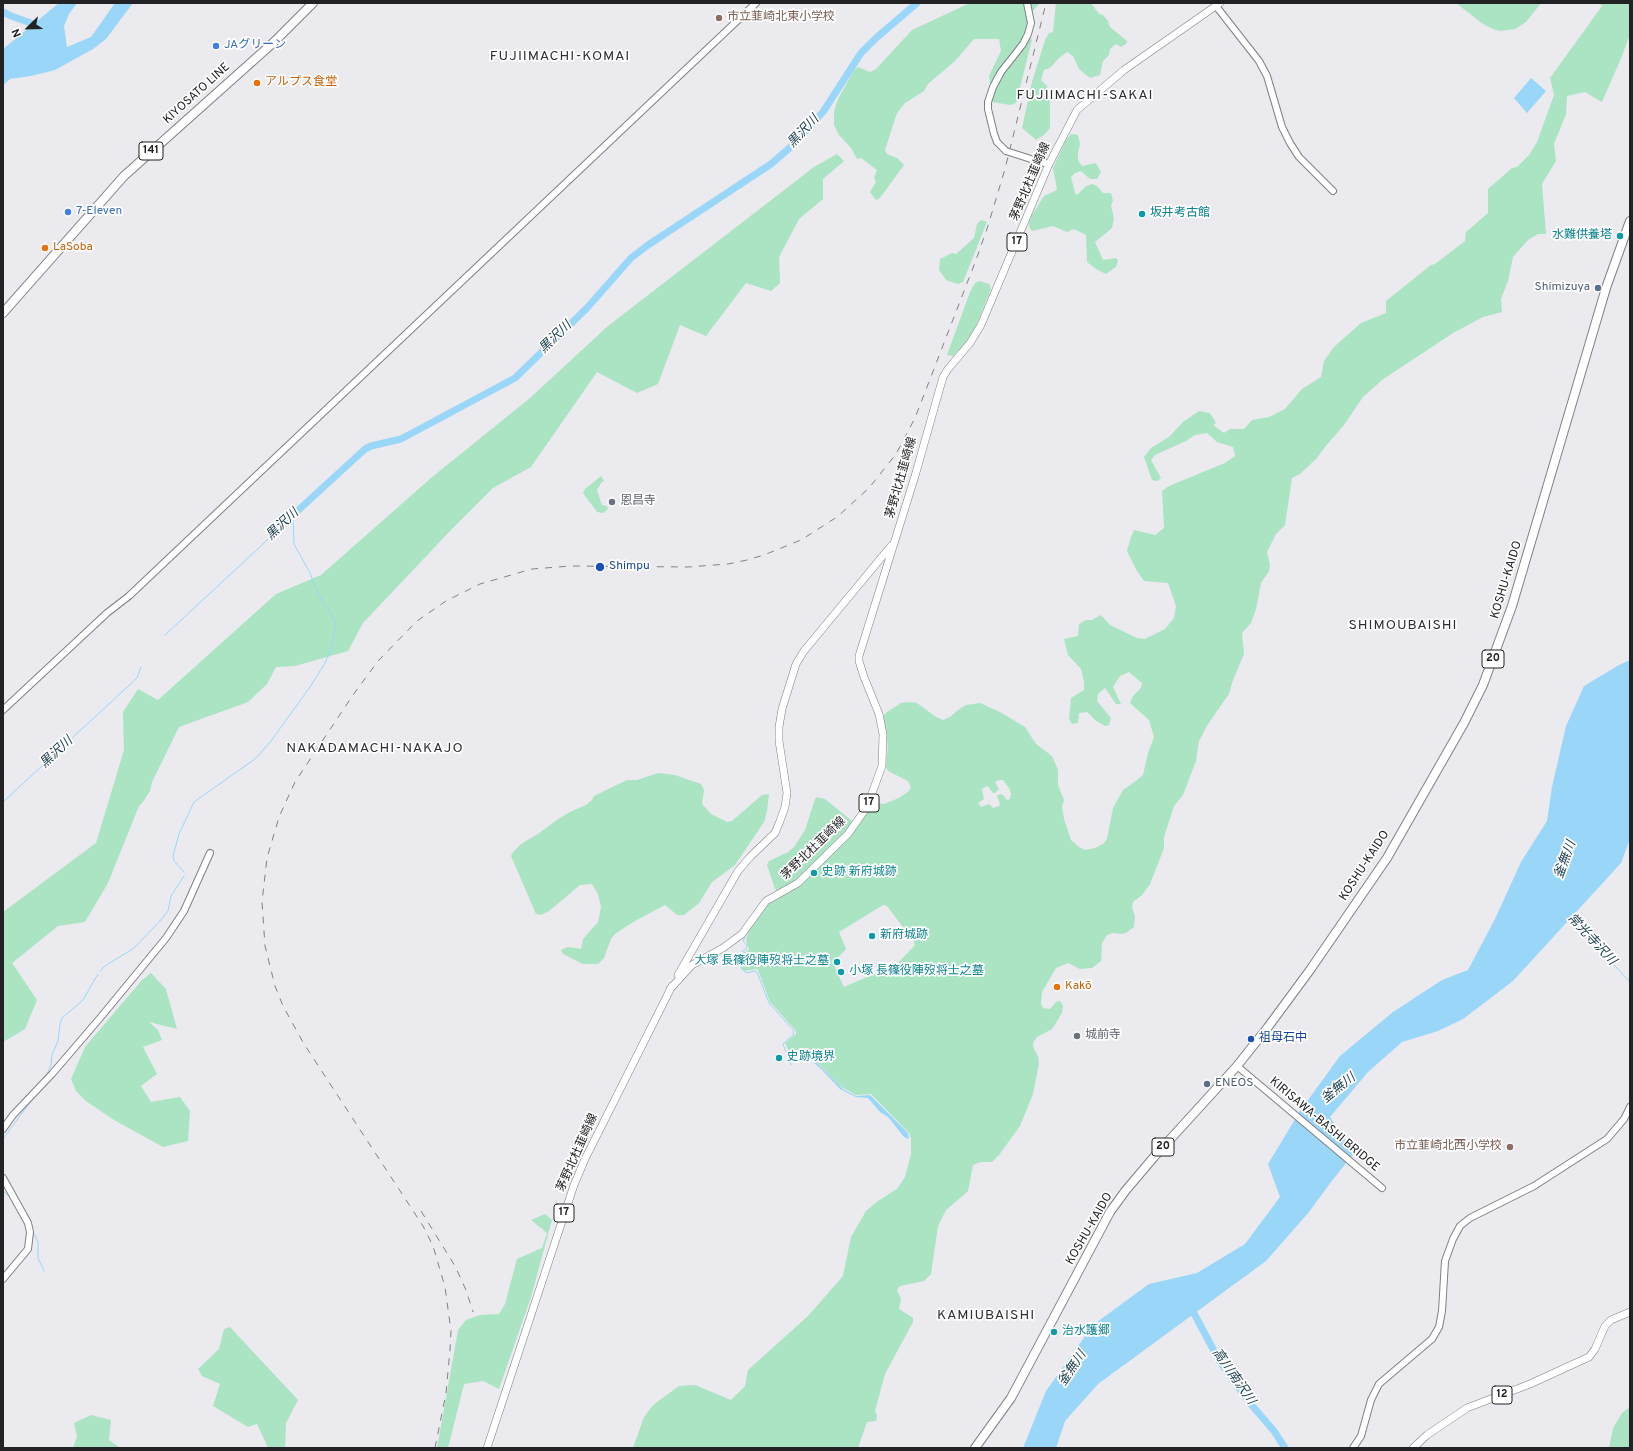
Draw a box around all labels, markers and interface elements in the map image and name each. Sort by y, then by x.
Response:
north arrow [8,8,48,48]
place label: 市立韮崎北東小学校 [727,11,835,25]
marker: 市立韮崎北東小学校 [714,13,724,23]
text: N [9,26,25,39]
place label: JAグリーン [224,39,286,53]
marker: JAグリーン [211,41,221,51]
district label: FUJIIMACHI-KOMAI [490,49,630,65]
street label: KIYOSATO LINE [161,60,233,128]
place label: アルプス食堂 [265,76,337,90]
marker: アルプス食堂 [252,78,262,88]
district label: FUJIIMACHI-SAKAI [1016,88,1154,104]
water label: 黒沢川 [785,112,823,152]
street label: 茅野北杜韮崎線 [1008,141,1054,223]
road number: 141 [139,142,163,160]
place label: 7-Eleven [76,205,122,219]
marker: 7-Eleven [63,207,73,217]
place label: 坂井考古館 [1150,207,1210,221]
marker: 坂井考古館 [1137,209,1147,219]
place label: 水難供養塔 [1552,229,1612,243]
marker: 水難供養塔 [1615,231,1625,241]
road number: 17 [1007,233,1027,251]
place label: LaSoba [53,241,93,255]
marker: LaSoba [40,243,50,253]
place label: Shimizuya [1534,281,1590,295]
marker: Shimizuya [1593,283,1603,293]
water label: 黒沢川 [537,319,575,357]
street label: 茅野北杜韮崎線 [884,436,920,520]
place label: 恩昌寺 [620,495,656,509]
marker: 恩昌寺 [607,497,617,507]
water label: 黒沢川 [263,506,303,544]
street label: KOSHU-KAIDO [1488,539,1526,621]
place label: Shimpu [609,560,650,574]
marker: Shimpu [594,561,606,573]
district label: SHIMOUBAISHI [1348,618,1458,634]
road number: 20 [1482,650,1504,668]
water label: 黒沢川 [37,734,77,772]
district label: NAKADAMACHI-NAKAJO [286,741,464,757]
road number: 17 [859,794,879,812]
street label: 茅野北杜韮崎線 [779,815,849,883]
street label: KOSHU-KAIDO [1337,828,1393,904]
water label: 釜無川 [1552,839,1580,881]
place label: 史跡 新府城跡 [822,866,897,880]
marker: 史跡 新府城跡 [809,868,819,878]
water label: 常光寺沢川 [1563,911,1619,969]
place label: 新府城跡 [880,929,928,943]
marker: 新府城跡 [867,931,877,941]
place label: 大塚 長篠役陣歿将士之墓 [694,955,829,969]
marker: 大塚 長篠役陣歿将士之墓 [832,957,842,967]
place label: 小塚 長篠役陣歿将士之墓 [849,965,984,979]
marker: 小塚 長篠役陣歿将士之墓 [836,967,846,977]
place label: Kakō [1065,980,1092,994]
marker: Kakō [1052,982,1062,992]
place label: 城前寺 [1085,1029,1121,1043]
marker: 城前寺 [1072,1031,1082,1041]
place label: 祖母石中 [1259,1032,1307,1046]
marker: 祖母石中 [1246,1034,1256,1044]
place label: 史跡境界 [787,1051,835,1065]
marker: 史跡境界 [774,1053,784,1063]
water label: 釜無川 [1319,1071,1359,1107]
street label: KIRISAWA-BASHI BRIDGE [1266,1075,1382,1175]
place label: ENEOS [1215,1077,1254,1091]
marker: ENEOS [1202,1079,1212,1089]
street label: 茅野北杜韮崎線 [554,1112,602,1194]
road number: 20 [1152,1138,1174,1156]
place label: 市立韮崎北西小学校 [1394,1140,1502,1154]
marker: 市立韮崎北西小学校 [1505,1142,1515,1152]
street label: KOSHU-KAIDO [1064,1190,1116,1268]
road number: 17 [554,1204,574,1222]
district label: KAMIUBAISHI [937,1308,1035,1324]
place label: 治水護郷 [1062,1325,1110,1339]
marker: 治水護郷 [1049,1327,1059,1337]
water label: 高川南沢川 [1208,1346,1258,1408]
water label: 釜無川 [1056,1348,1090,1390]
road number: 12 [1492,1386,1512,1404]

